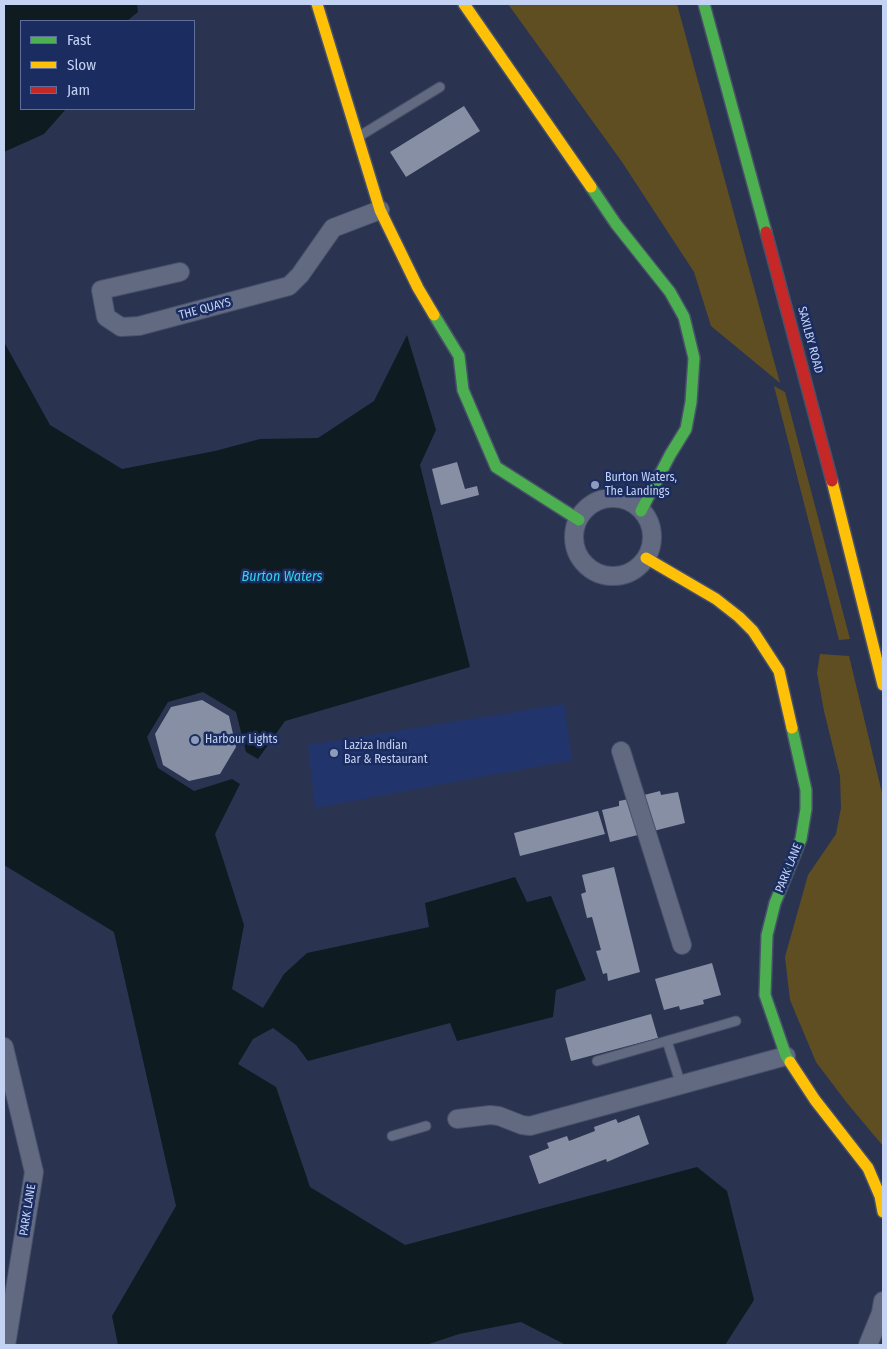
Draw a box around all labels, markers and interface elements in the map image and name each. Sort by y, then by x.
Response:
legend [20,20,195,110]
text: Fast [67,31,91,49]
text: Slow [67,56,96,74]
text: Jam [67,81,90,99]
street label: THE QUAYS [177,295,233,323]
street label: SAXILBY ROAD [794,305,826,375]
place label: Burton Waters, The Landings [605,471,677,499]
marker: Burton Waters, The Landings [589,479,601,491]
water label: Burton Waters [242,569,322,585]
place label: Harbour Lights [205,733,278,747]
marker: Harbour Lights [189,734,201,746]
place label: Laziza Indian Bar & Restaurant [344,739,428,767]
marker: Laziza Indian Bar & Restaurant [328,747,340,759]
street label: PARK LANE [773,841,805,895]
street label: PARK LANE [17,1183,39,1237]

